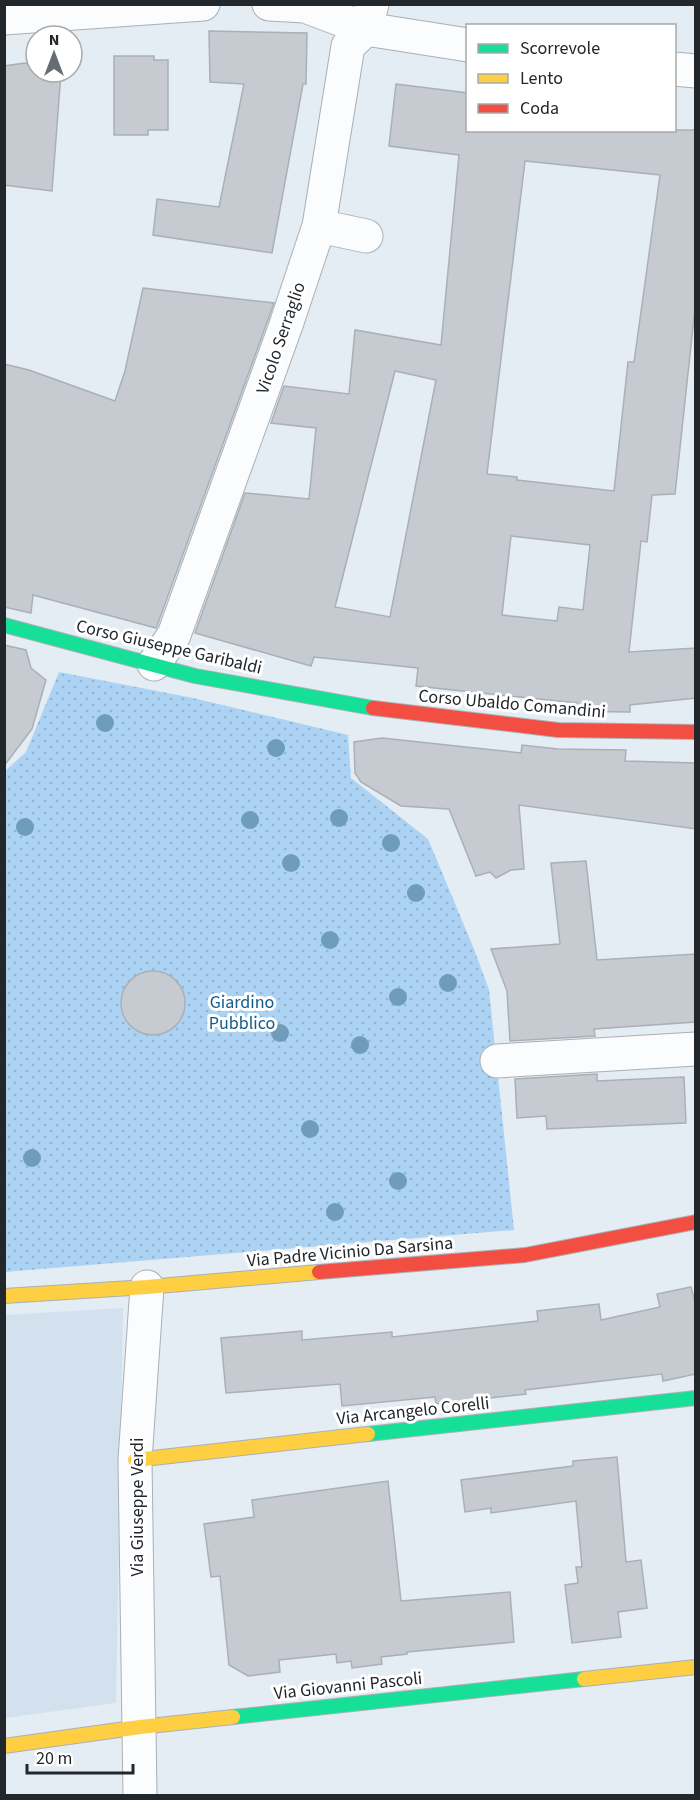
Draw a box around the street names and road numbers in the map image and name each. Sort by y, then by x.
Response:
street label: Vicolo Serraglio [250,279,312,397]
street label: Corso Giuseppe Garibaldi [74,613,264,681]
street label: Corso Ubaldo Comandini [417,683,607,725]
street label: Via Padre Vicinio Da Sarsina [246,1231,454,1273]
street label: Via Arcangelo Corelli [335,1391,491,1431]
street label: Via Giuseppe Verdi [125,1437,150,1577]
street label: Via Giovanni Pascoli [273,1666,423,1706]

